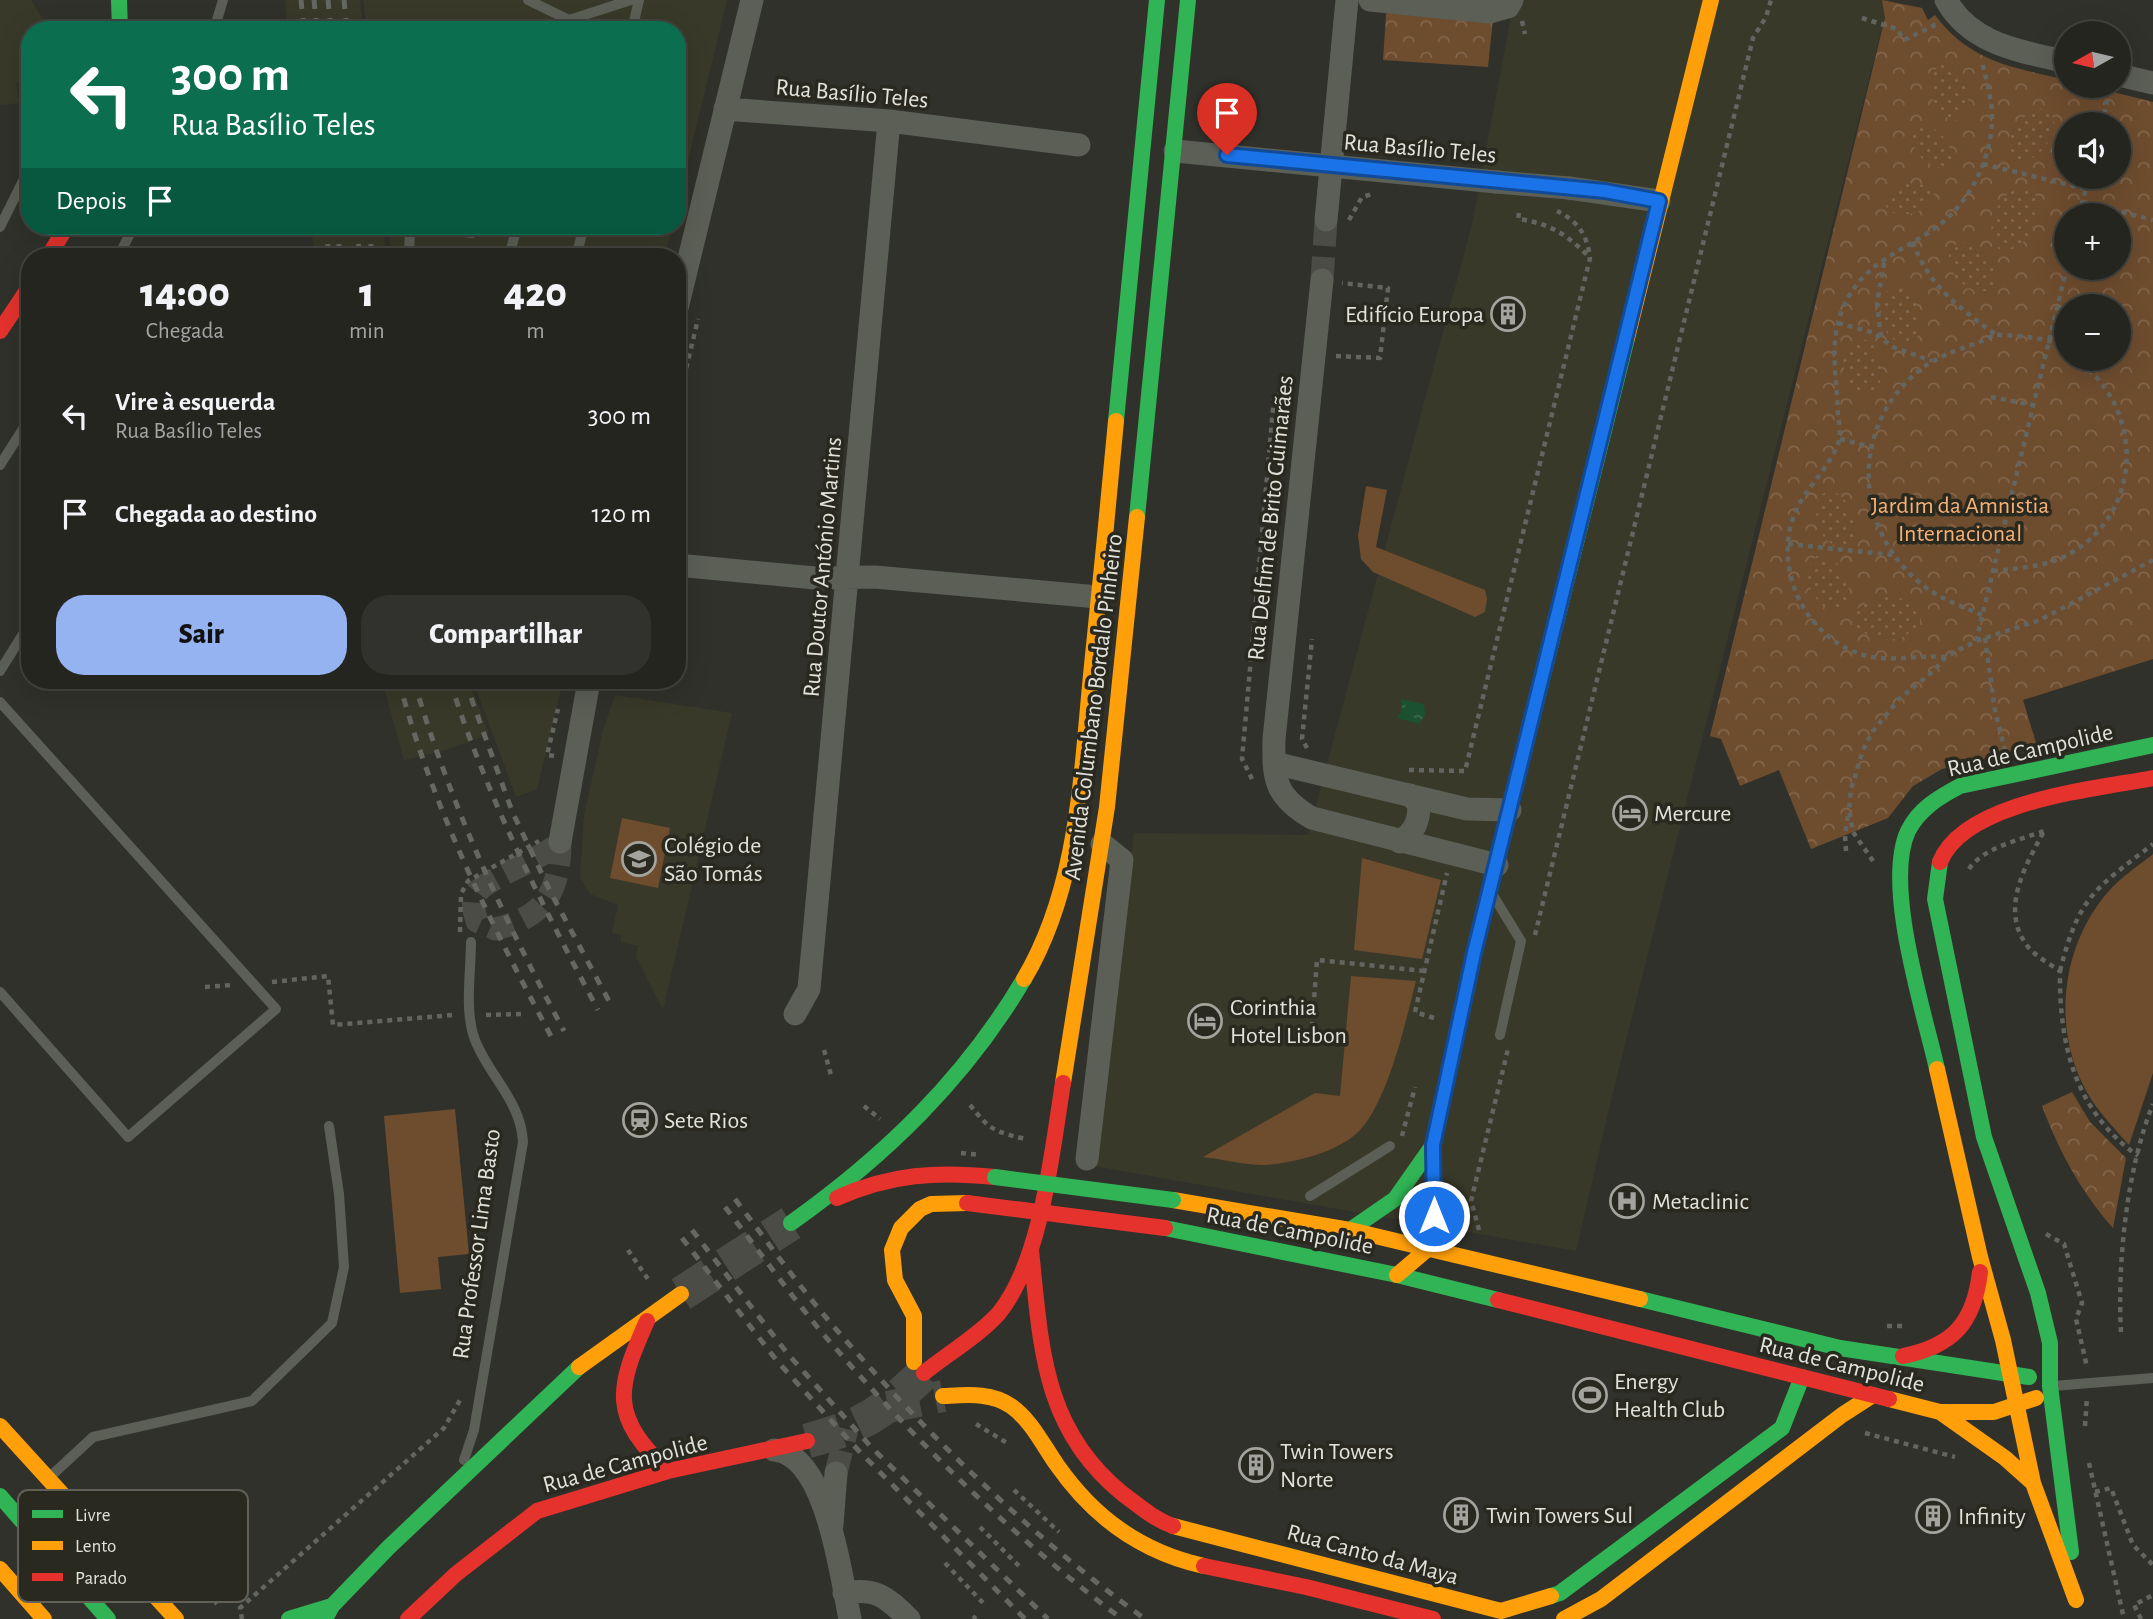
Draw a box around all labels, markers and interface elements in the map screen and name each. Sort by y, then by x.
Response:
north arrow [2054,21,2132,98]
map controls [2054,21,2131,371]
icon: left [56,49,147,140]
text: 300 m [171,51,290,100]
street label: Rua Basílio Teles [774,75,929,113]
pin [1197,83,1257,155]
icon: arrive [1208,94,1246,132]
text: Rua Basílio Teles [171,109,376,141]
button: sound [2054,112,2131,189]
street label: Rua Basílio Teles [1342,130,1497,168]
icon: arrive [141,182,179,220]
text: Depois [56,188,127,214]
button: + [2054,203,2131,280]
text: 14:00 [140,272,230,314]
text: 1 [359,272,375,314]
text: 420 [504,272,567,314]
button: − [2054,294,2131,371]
building icon: Edifício Europa [1489,295,1527,333]
place label: Edifício Europa [1345,303,1484,327]
text: Chegada [146,320,224,343]
text: min [349,320,385,343]
text: m [526,320,545,343]
street label: Rua Delfim de Brito Guimarães [1244,374,1298,662]
text: Vire à esquerda [115,389,276,415]
icon: left [56,397,94,435]
text: 300 m [588,403,651,429]
text: Rua Basílio Teles [115,420,262,443]
street label: Rua Doutor António Martins [800,436,846,698]
park label: Jardim da Amnistia Internacional [1871,494,2049,546]
icon: arrive [56,495,94,533]
text: Chegada ao destino [115,501,317,527]
text: 120 m [591,501,651,527]
street label: Avenida Columbano Bordalo Pinheiro [1061,533,1127,882]
button: Sair [56,595,347,675]
button: Compartilhar [361,595,651,675]
street label: Rua de Campolide [1945,720,2115,782]
hotel icon: Mercure [1611,794,1649,832]
place label: Mercure [1654,802,1731,826]
place label: Colégio de São Tomás [664,834,763,886]
school or university icon: Colégio de São Tomás [620,840,658,878]
place label: Corinthia Hotel Lisbon [1230,996,1347,1048]
hotel icon: Corinthia Hotel Lisbon [1186,1002,1224,1040]
station icon: Sete Rios [621,1101,659,1139]
place label: Sete Rios [664,1109,748,1133]
street label: Rua Professor Lima Basto [449,1127,505,1361]
position arrow [1397,1179,1471,1253]
hospital icon: Metaclinic [1608,1182,1646,1220]
place label: Metaclinic [1652,1190,1749,1214]
street label: Rua de Campolide [1204,1203,1375,1259]
street label: Rua de Campolide [1757,1333,1927,1397]
place label: Energy Health Club [1614,1370,1725,1422]
sports icon: Energy Health Club [1571,1376,1609,1414]
street label: Rua de Campolide [540,1430,710,1497]
place label: Twin Towers Norte [1280,1440,1394,1492]
building icon: Twin Towers Norte [1237,1446,1275,1484]
legend [18,1490,248,1602]
building icon: Twin Towers Sul [1442,1496,1480,1534]
building icon: Infinity [1914,1497,1952,1535]
place label: Twin Towers Sul [1486,1504,1633,1528]
place label: Infinity [1958,1505,2026,1529]
text: Livre [75,1506,110,1525]
street label: Rua Canto da Maya [1284,1520,1461,1589]
text: Lento [75,1537,116,1556]
text: Parado [75,1569,127,1588]

